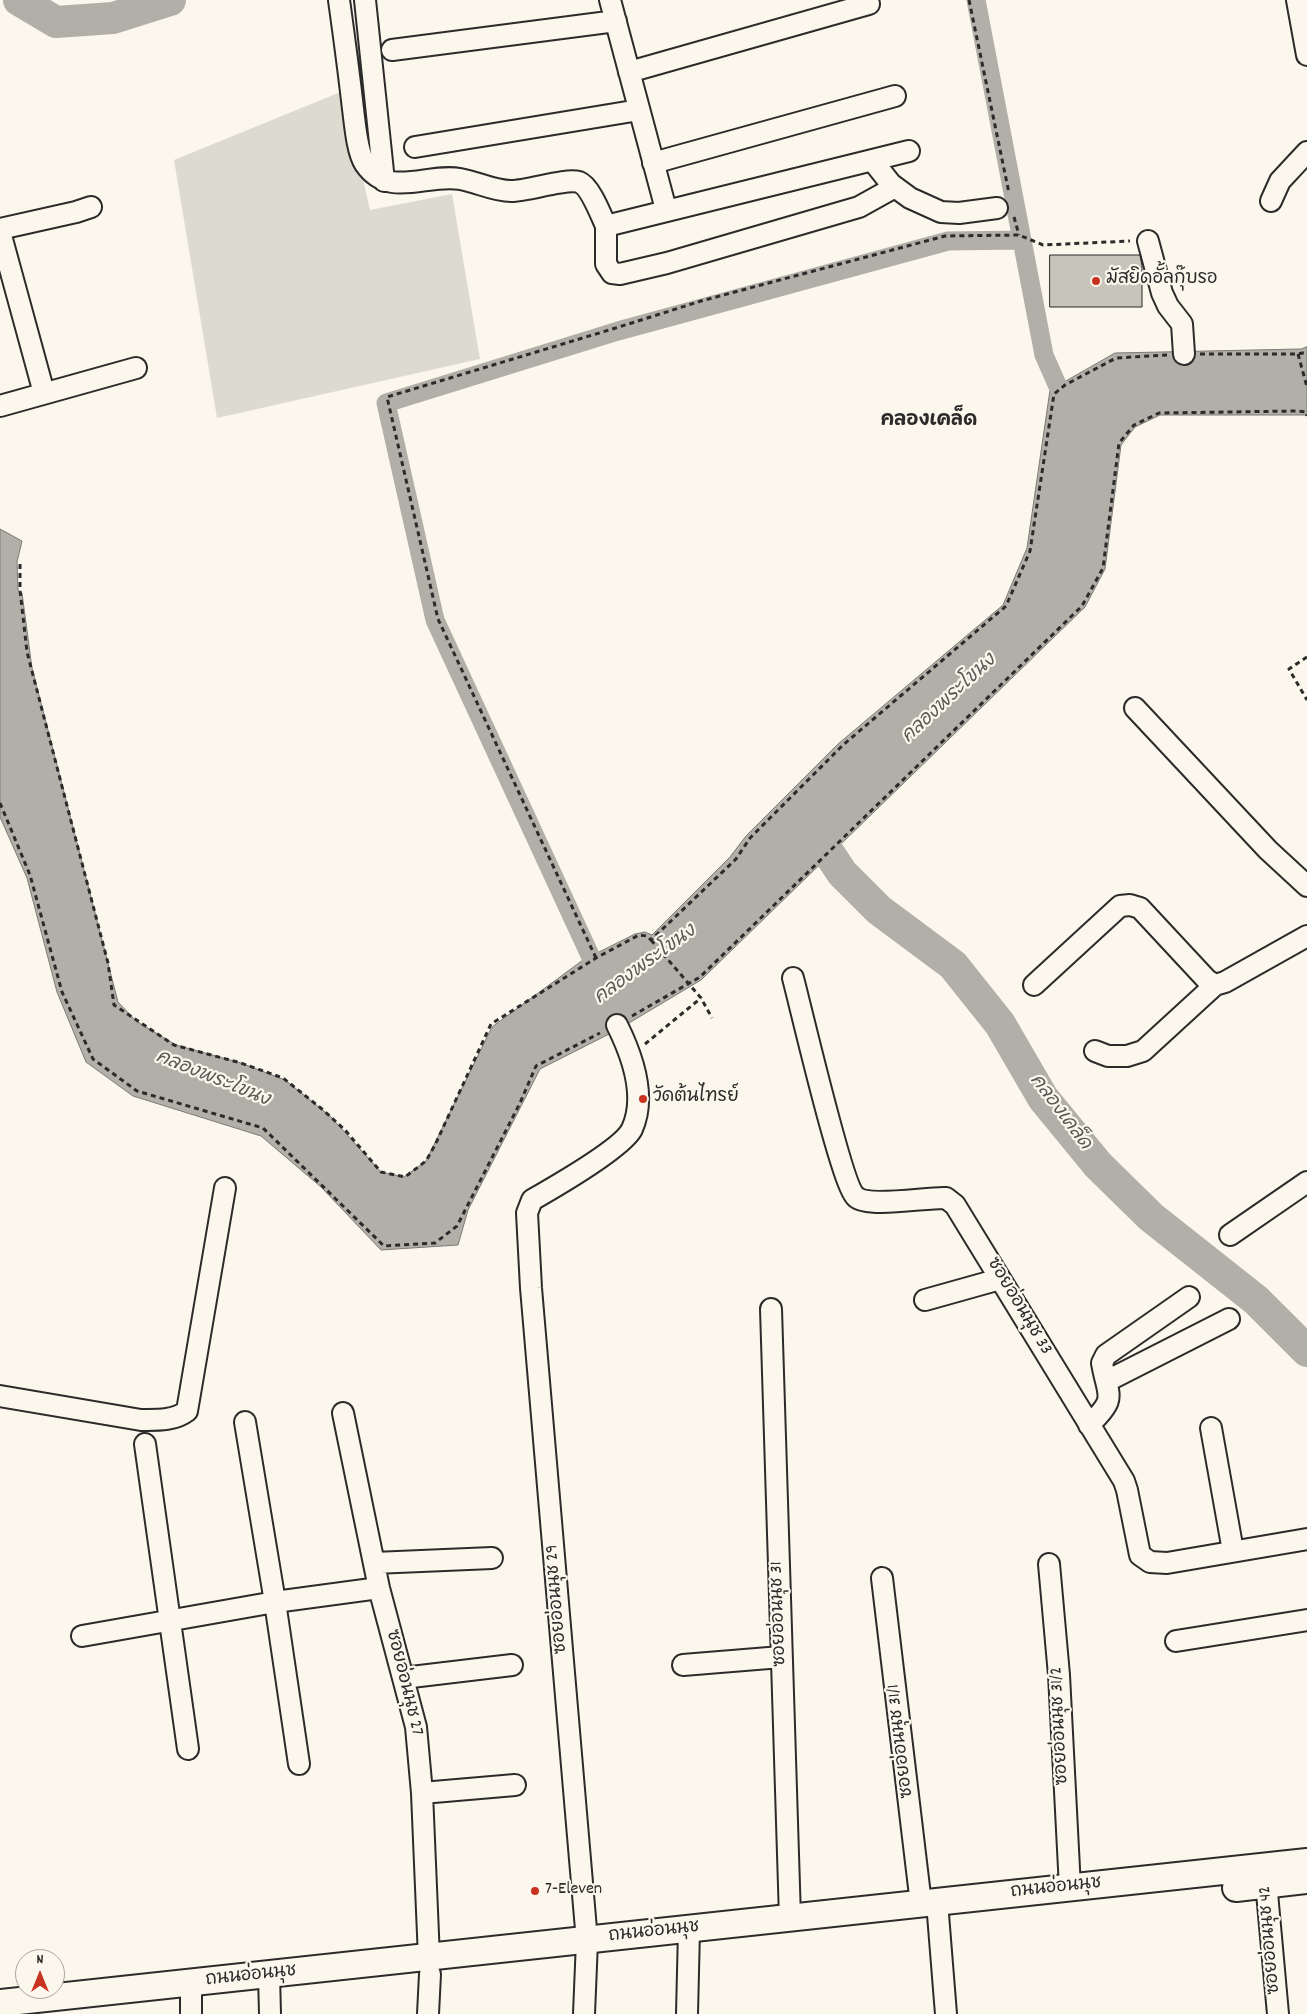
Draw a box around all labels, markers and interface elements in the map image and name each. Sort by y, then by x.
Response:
place label: มัสยิดอั้ลกุ๊บรอ [1106,270,1218,292]
marker: มัสยิดอั้ลกุ๊บรอ [1090,275,1102,287]
district label: คลองเคล็ด [881,411,977,433]
water label: คลองพระโขนง [898,651,1002,749]
water label: คลองพระโขนง [591,921,701,1011]
water label: คลองพระโขนง [152,1047,272,1113]
water label: คลองเคล็ด [1023,1071,1095,1155]
place label: วัดต้นไทรย์ [653,1088,739,1110]
marker: วัดต้นไทรย์ [637,1093,649,1105]
street label: ซอยอ่อนนุช 33 [981,1254,1055,1360]
street label: ซอยอ่อนนุช 29 [542,1543,574,1655]
street label: ซอยอ่อนนุช 31 [767,1561,793,1667]
street label: ซอยอ่อนนุช 27 [379,1628,427,1738]
street label: ซอยอ่อนนุช 31/2 [1047,1666,1075,1786]
street label: ซอยอ่อนนุช 31/1 [884,1683,920,1799]
street label: ถนนอ่อนนุช [1010,1873,1102,1905]
place label: 7-Eleven [545,1880,602,1902]
marker: 7-Eleven [529,1885,541,1897]
street label: ซอยอ่อนนุช 42 [1255,1885,1287,1995]
street label: ถนนอ่อนนุช [608,1917,700,1949]
north arrow [15,1949,65,1999]
text: N [37,1950,43,1970]
street label: ถนนอ่อนนุช [205,1961,297,1993]

